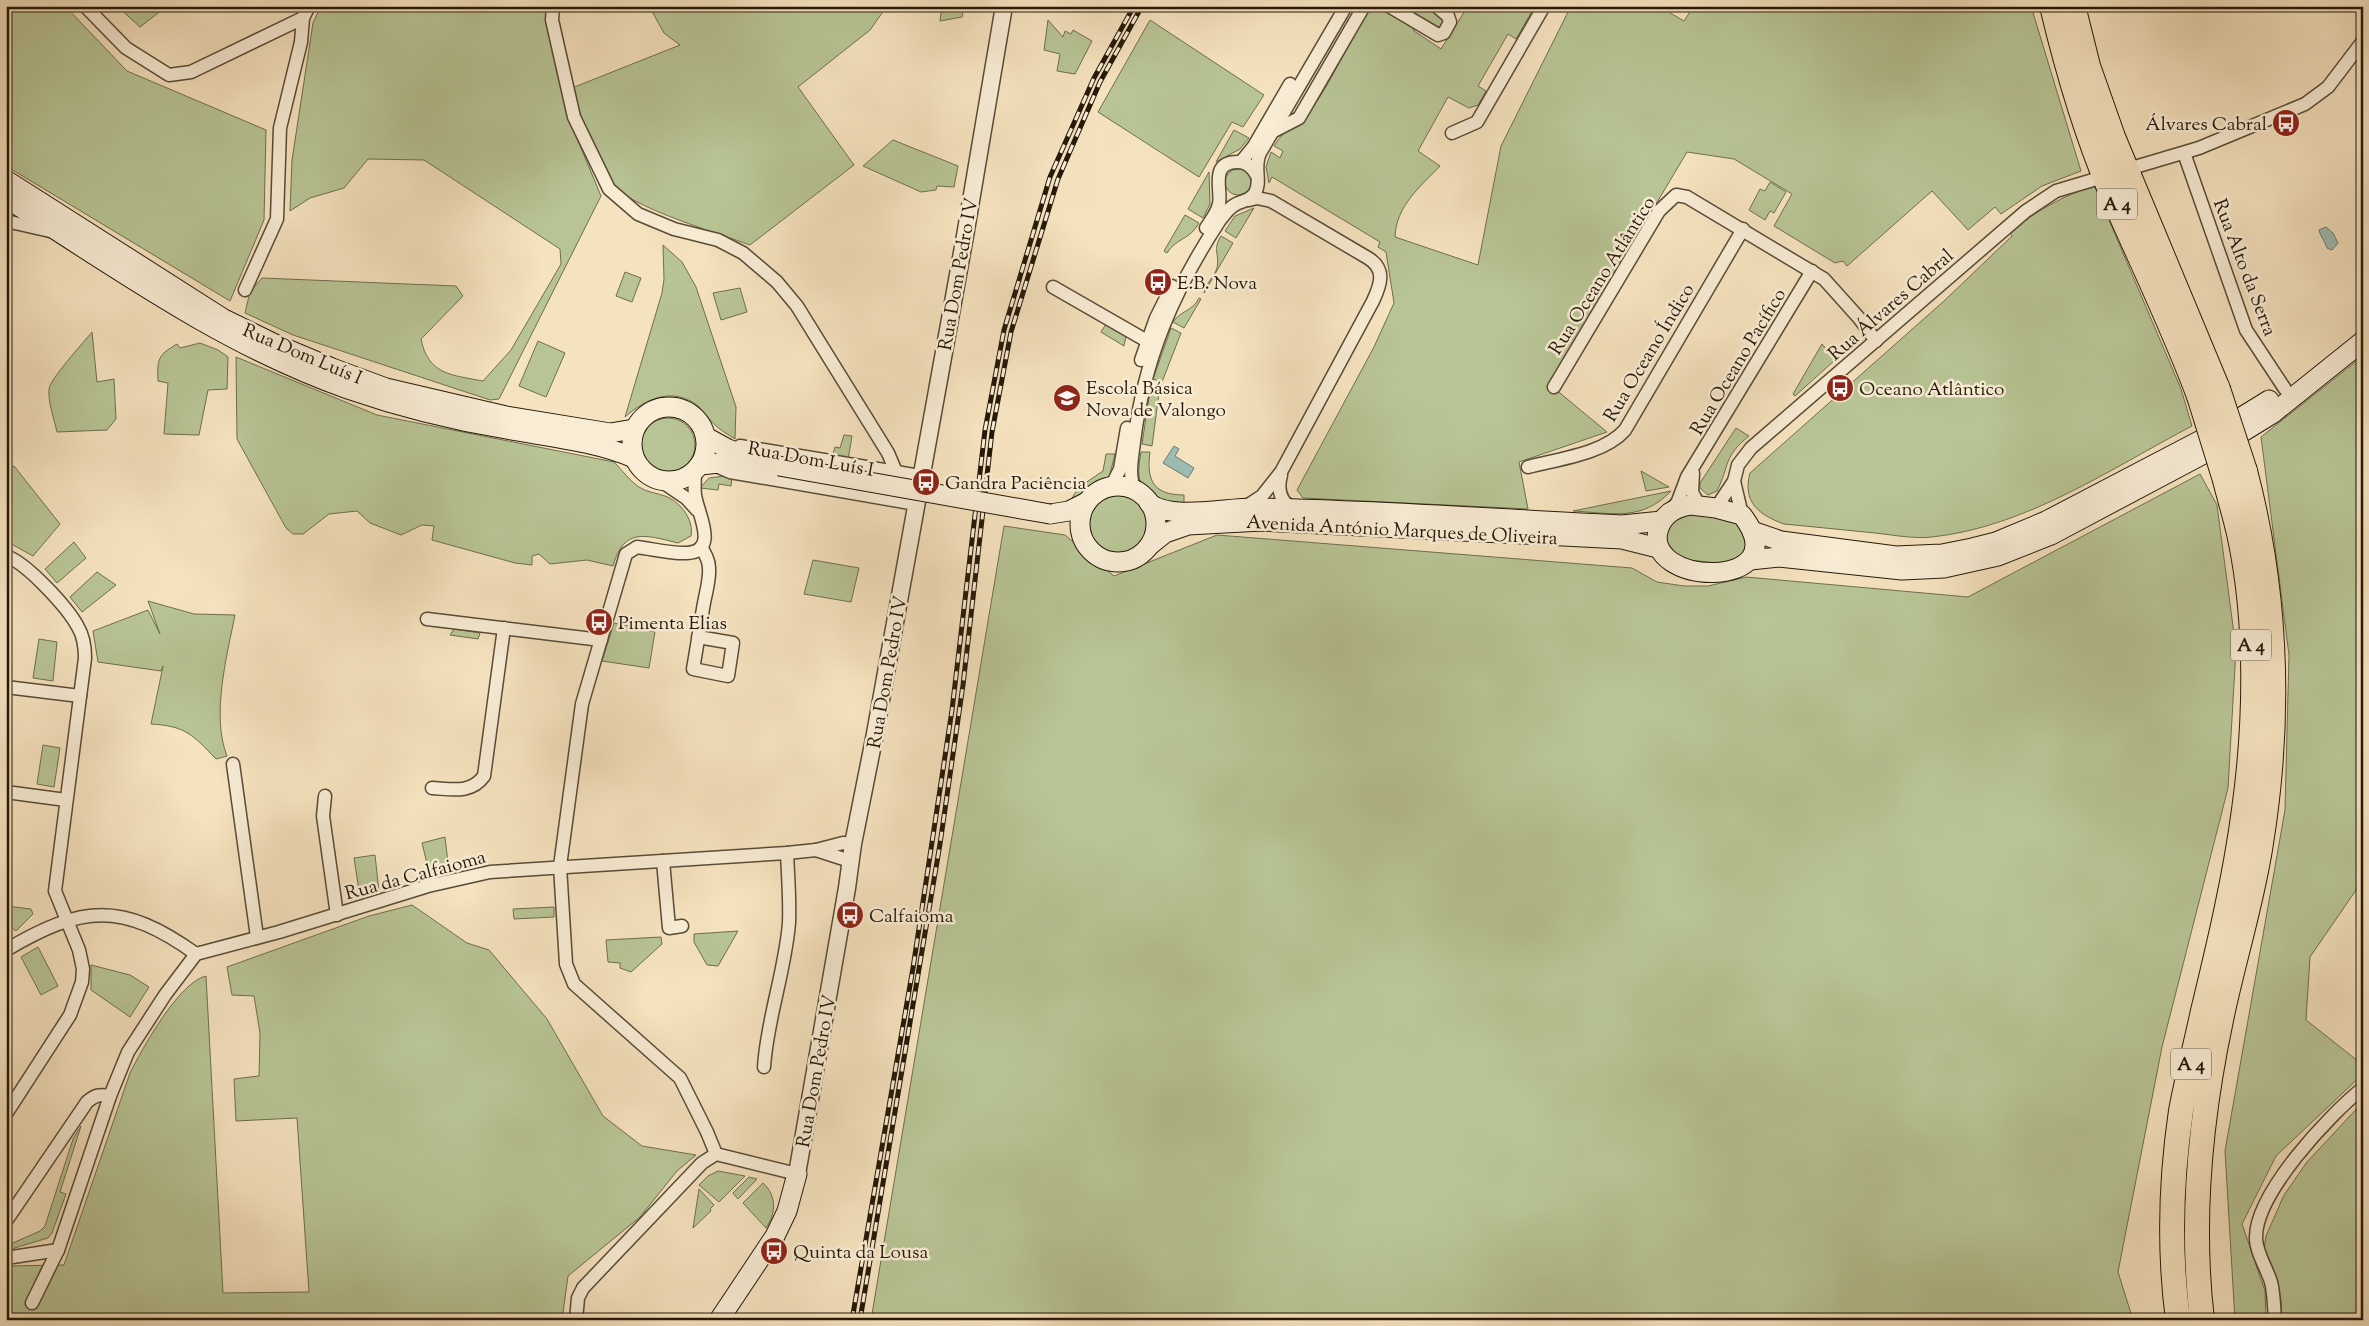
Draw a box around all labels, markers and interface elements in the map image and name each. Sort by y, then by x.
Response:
bus stop icon: Álvares Cabral [2271,108,2301,138]
place label: Álvares Cabral [2145,112,2267,139]
road number: A 4 [2097,188,2137,220]
street label: Rua Oceano Atlântico [1543,192,1663,361]
street label: Rua Alto da Serra [2205,195,2282,341]
street label: Rua Dom Pedro IV [933,196,986,353]
street label: Rua Álvares Cabral [1823,244,1960,368]
bus stop icon: E.B. Nova [1143,267,1173,297]
place label: E.B. Nova [1177,271,1257,298]
street label: Rua Oceano Índico [1598,279,1702,428]
street label: Rua Oceano Pacífico [1685,284,1794,441]
street label: Rua Dom Luís I [238,318,366,393]
bus stop icon: Oceano Atlântico [1825,373,1855,403]
place label: Escola Básica Nova de Valongo [1086,376,1226,425]
place label: Oceano Atlântico [1859,377,2005,404]
school or university icon: Escola Básica Nova de Valongo [1052,383,1082,413]
street label: Rua Dom Luís I [745,436,876,485]
bus stop icon: Gandra Paciência [911,467,941,497]
place label: Gandra Paciência [945,471,1087,498]
street label: Avenida António Marques de Oliveira [1246,510,1558,553]
street label: Rua Dom Pedro IV [862,594,915,751]
bus stop icon: Pimenta Elias [584,607,614,637]
place label: Pimenta Elias [618,611,727,638]
road number: A 4 [2231,630,2271,660]
street label: Rua da Calfaioma [342,845,489,908]
bus stop icon: Calfaioma [835,900,865,930]
place label: Calfaioma [869,904,954,931]
street label: Rua Dom Pedro IV [791,993,844,1150]
road number: A 4 [2171,1048,2211,1080]
bus stop icon: Quinta da Lousa [759,1236,789,1266]
place label: Quinta da Lousa [793,1240,928,1267]

